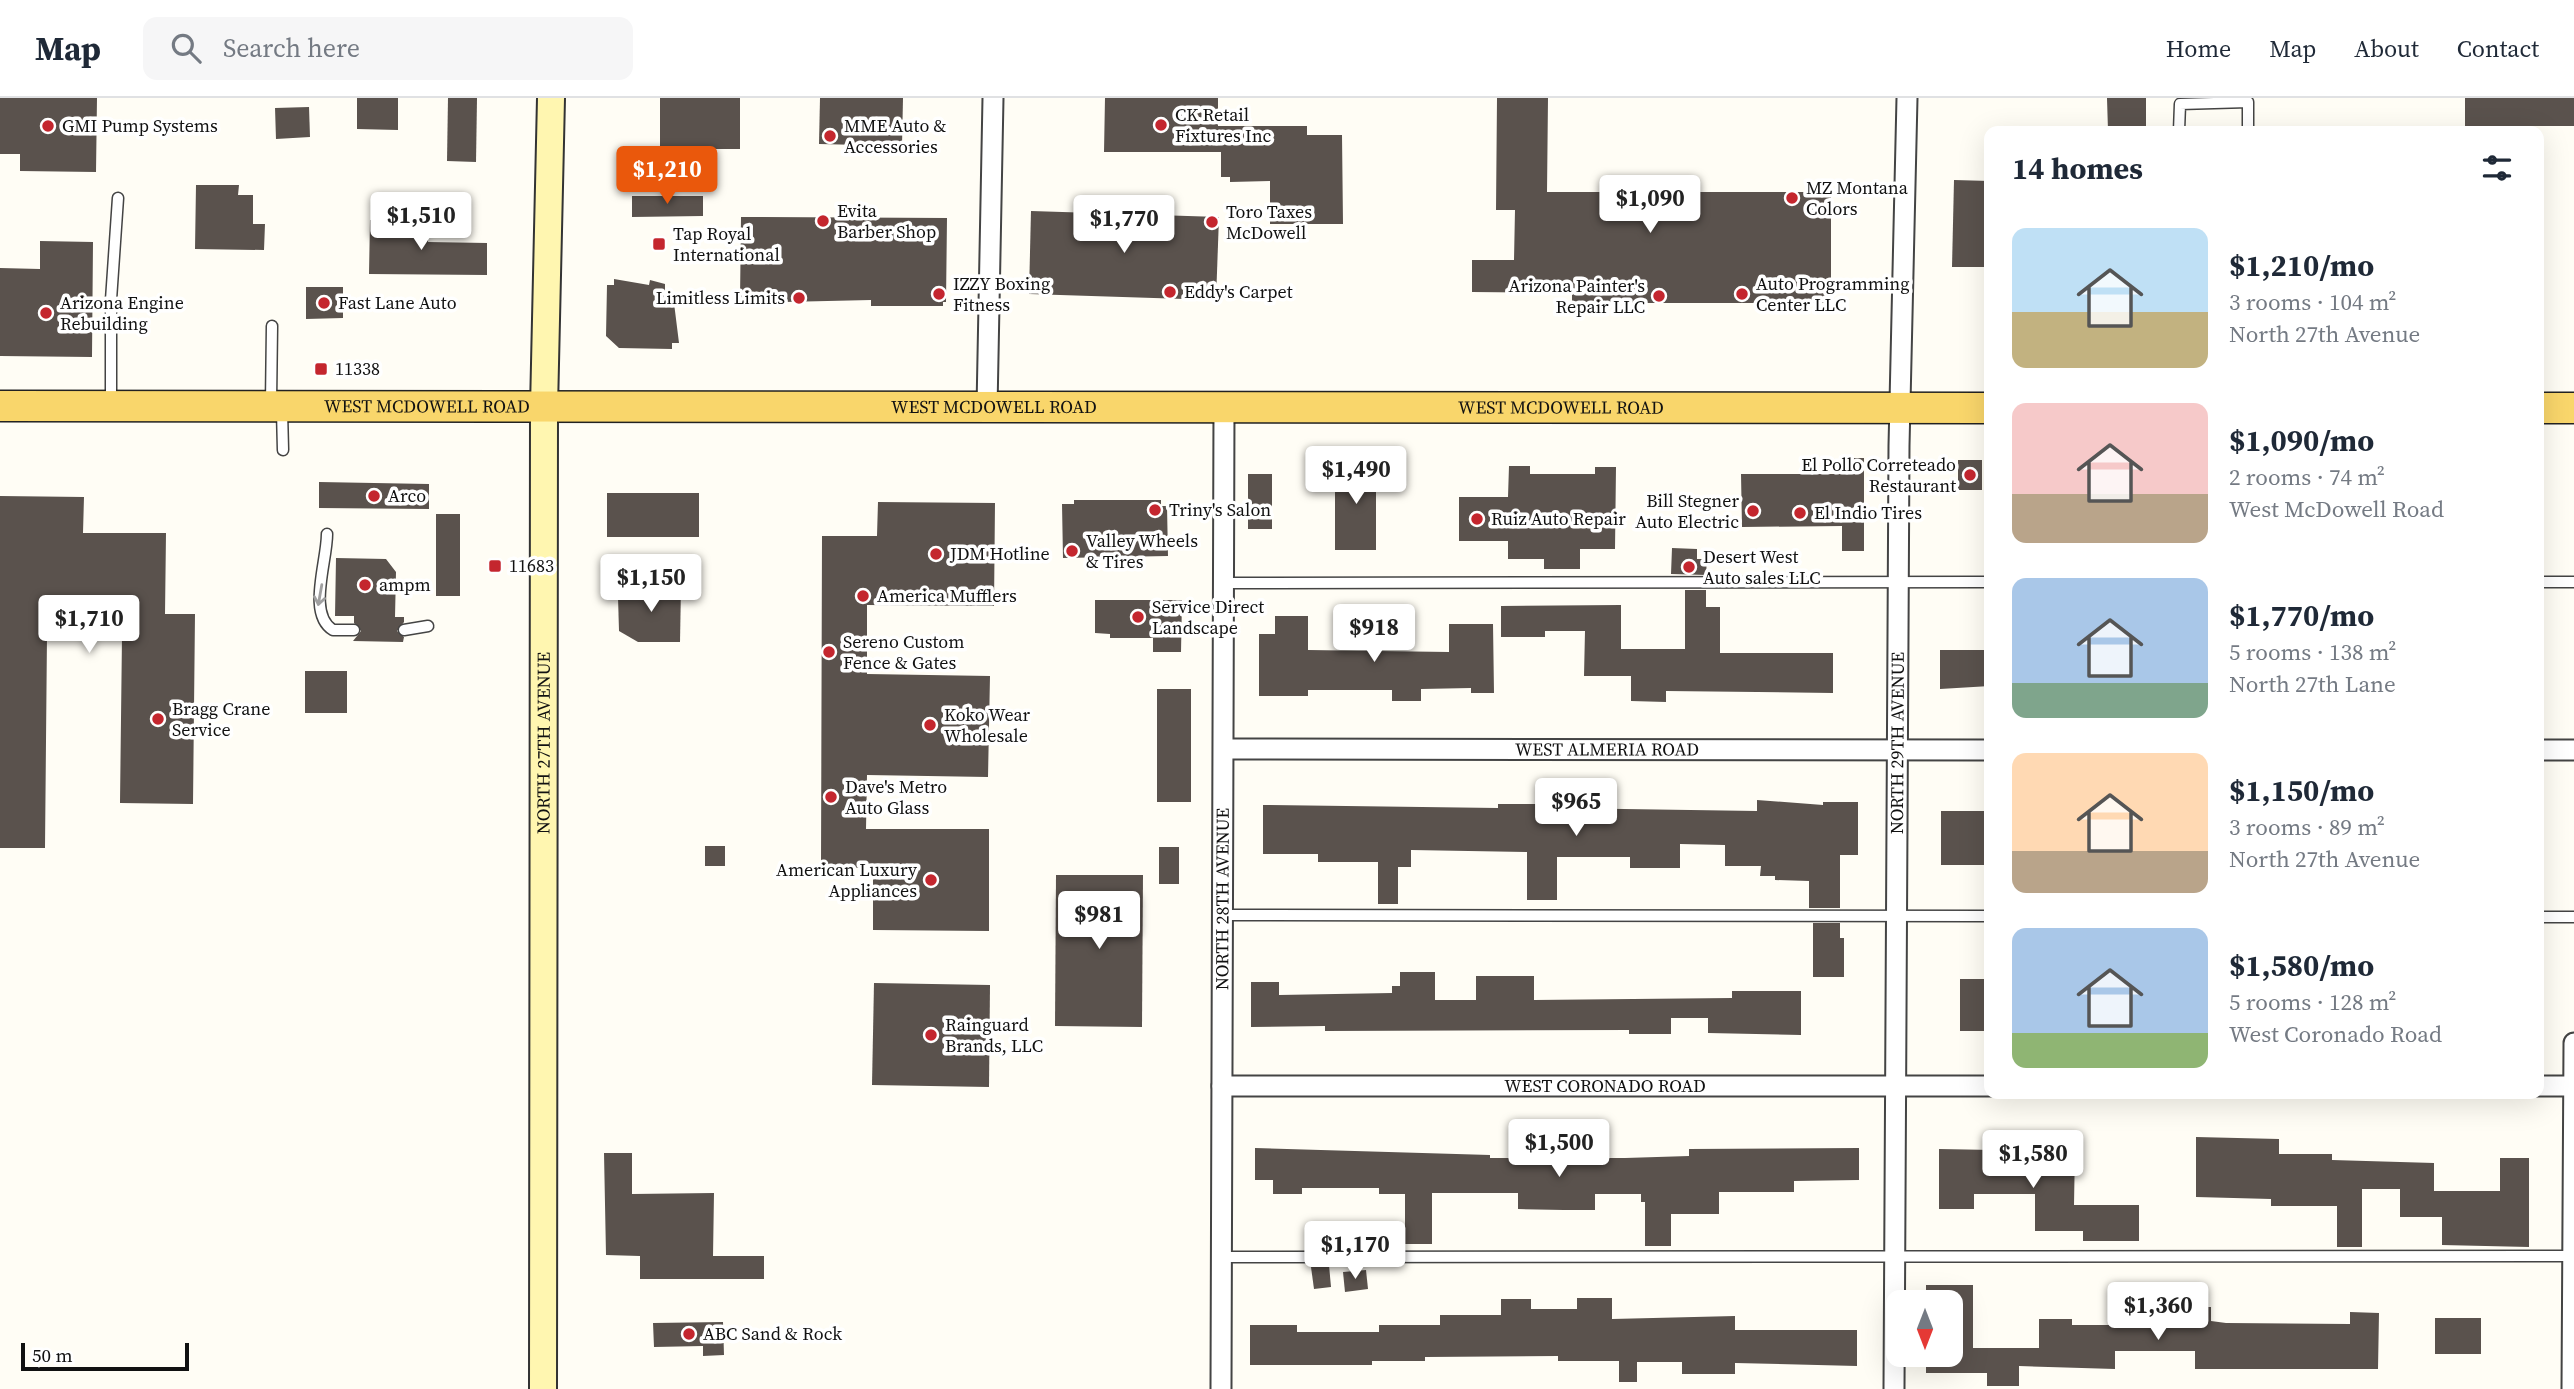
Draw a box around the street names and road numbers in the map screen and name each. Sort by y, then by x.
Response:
street label: WEST MCDOWELL ROAD [324,393,530,419]
street label: WEST MCDOWELL ROAD [891,394,1097,419]
street label: WEST MCDOWELL ROAD [1458,394,1664,420]
street label: NORTH 27TH AVENUE [531,652,556,834]
street label: NORTH 29TH AVENUE [1884,652,1910,834]
street label: WEST ALMERIA ROAD [1515,736,1699,762]
street label: NORTH 28TH AVENUE [1209,808,1235,990]
street label: WEST CORONADO ROAD [1504,1073,1706,1098]

